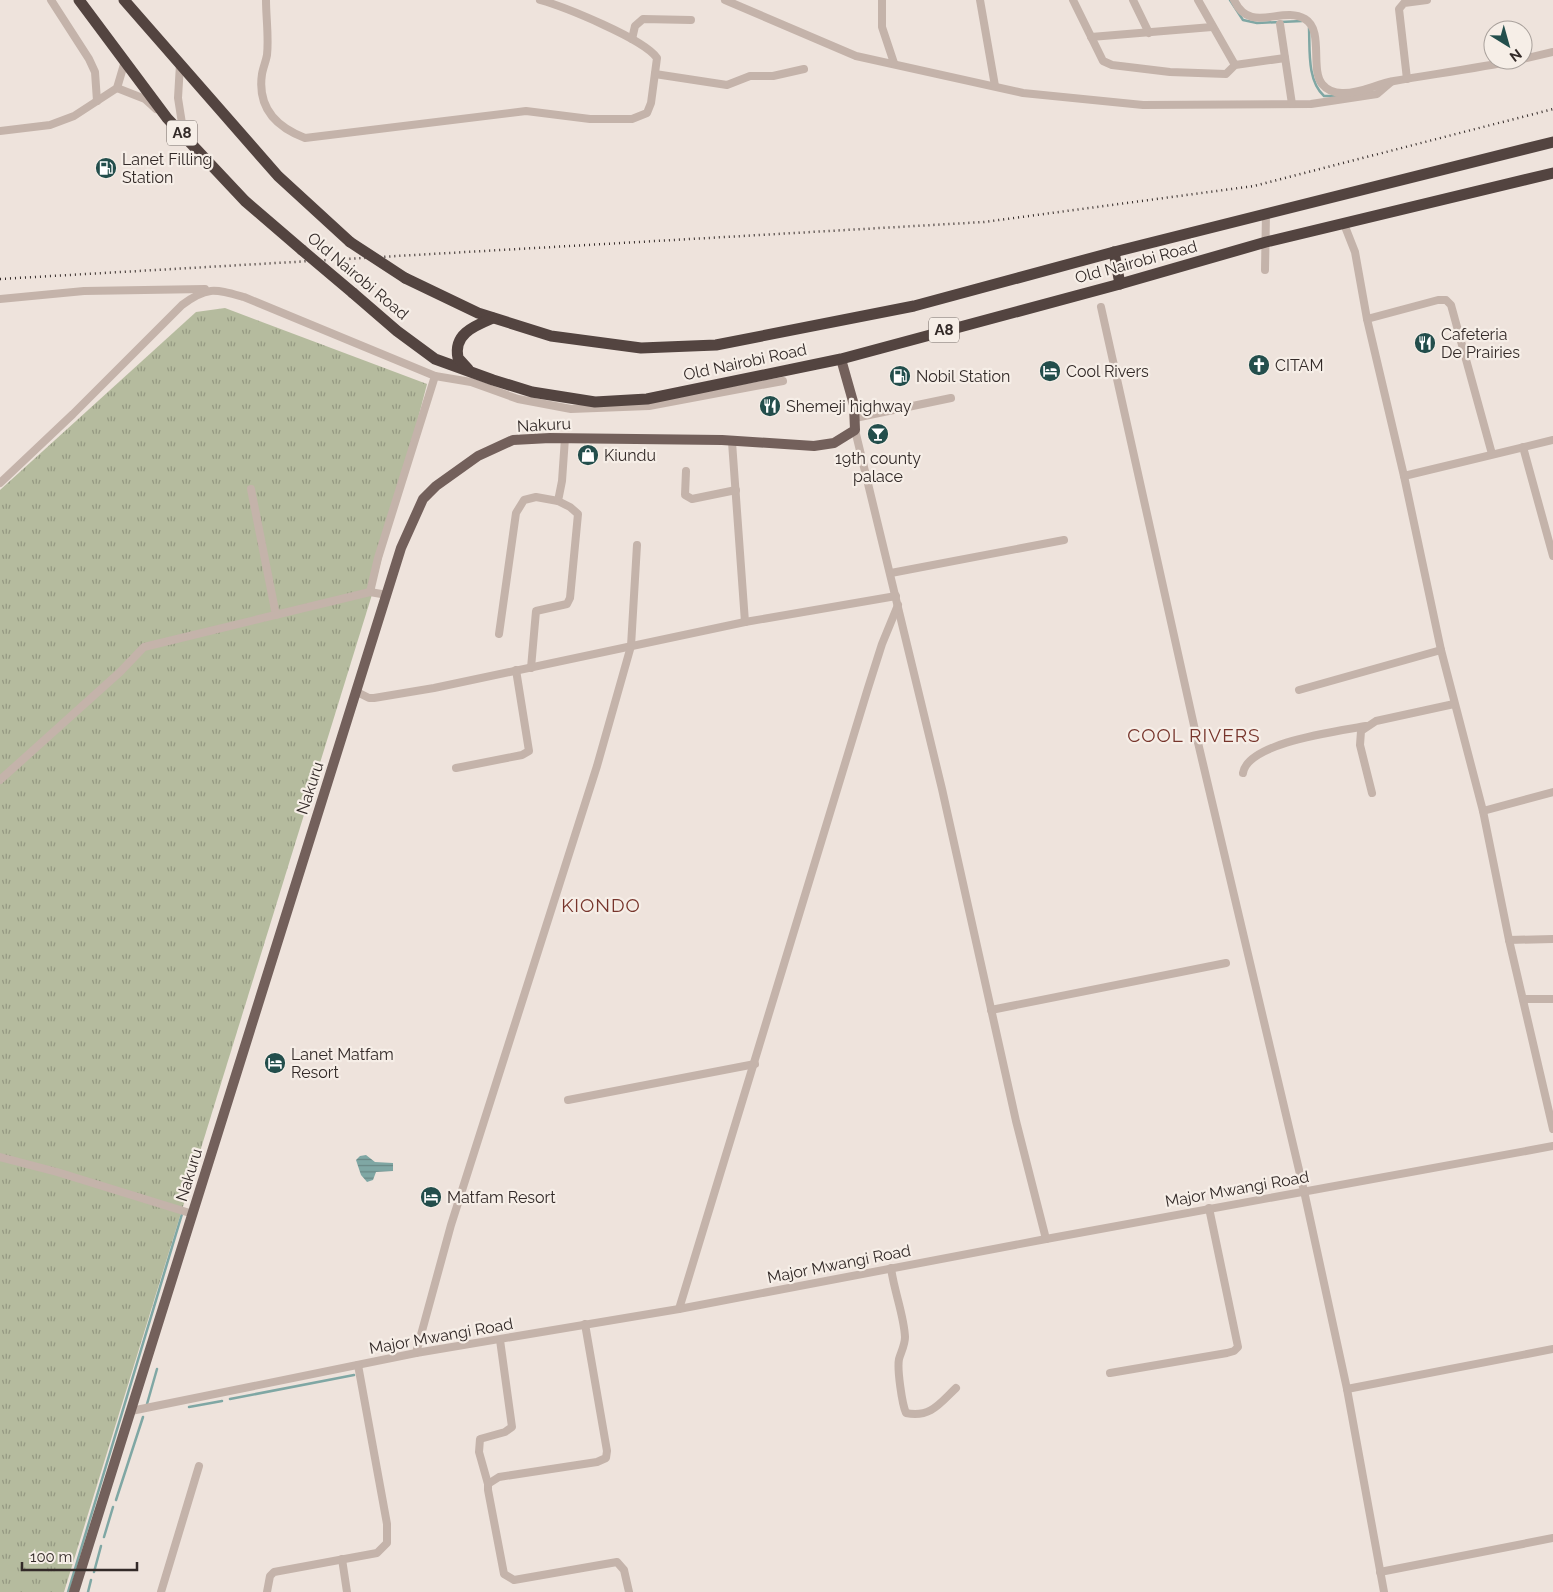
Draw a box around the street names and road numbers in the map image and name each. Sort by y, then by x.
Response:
road number: A8 [167,120,197,146]
street label: Old Nairobi Road [304,228,412,324]
street label: Old Nairobi Road [1073,237,1199,287]
road number: A8 [929,318,959,342]
street label: Old Nairobi Road [682,340,808,384]
street label: Nakuru [516,414,572,436]
street label: Nakuru [293,759,327,817]
street label: Nakuru [172,1146,206,1204]
street label: Major Mwangi Road [1164,1167,1310,1211]
street label: Major Mwangi Road [766,1241,912,1287]
street label: Major Mwangi Road [368,1314,514,1358]

